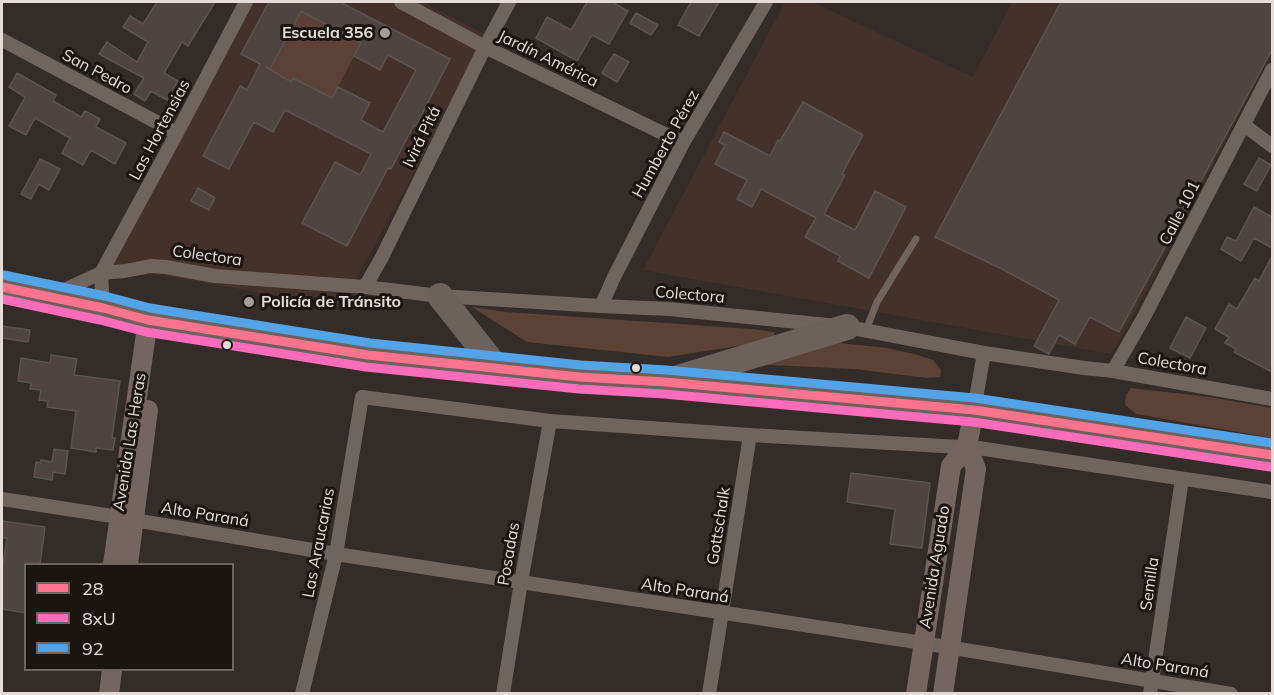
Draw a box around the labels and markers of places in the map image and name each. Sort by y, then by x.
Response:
place label: Escuela 356 [282,23,373,43]
marker: Escuela 356 [378,26,392,40]
place label: Policía de Tránsito [261,292,401,312]
marker: Policía de Tránsito [242,295,256,309]
unlabelled marker [221,339,233,351]
unlabelled marker [630,362,642,374]

